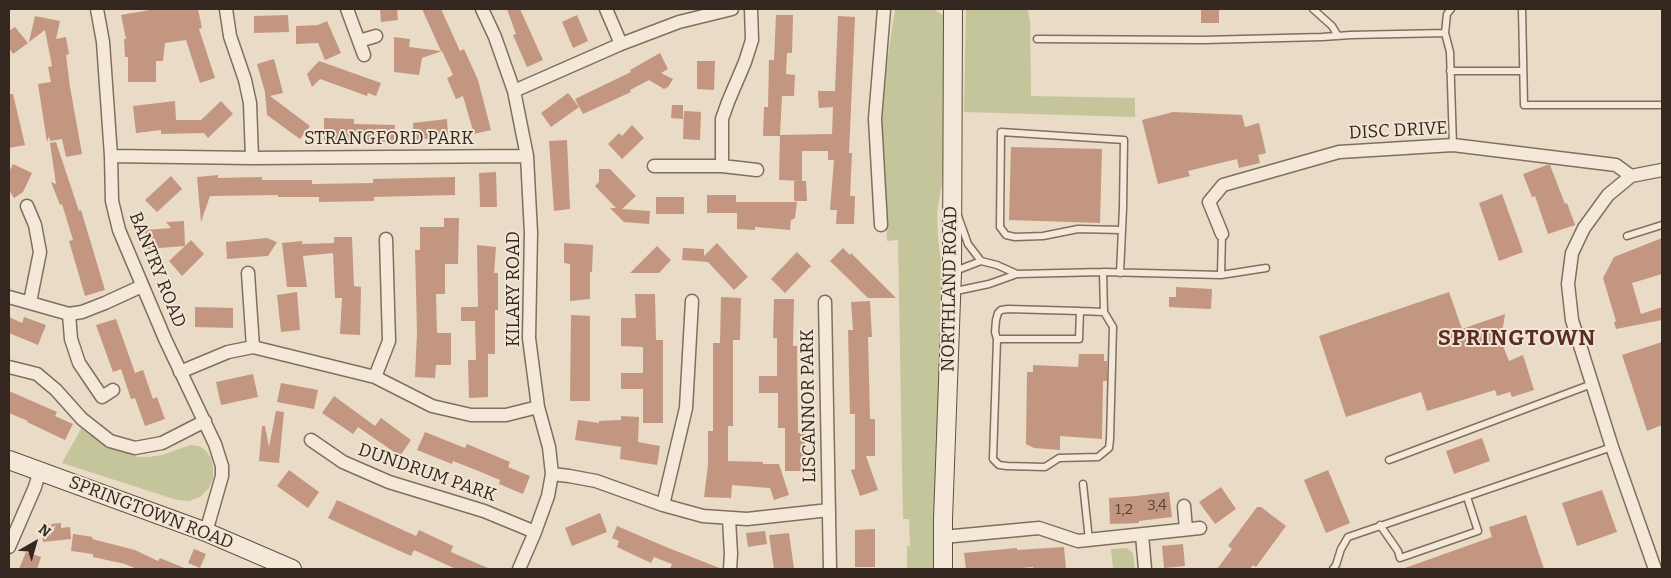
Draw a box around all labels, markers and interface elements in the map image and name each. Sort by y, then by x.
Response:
street label: DISC DRIVE [1348,118,1448,144]
street label: STRANGFORD PARK [304,128,474,150]
street label: NORTHLAND ROAD [938,206,962,372]
street label: BANTRY ROAD [124,209,190,331]
street label: KILARY ROAD [503,231,525,347]
district label: SPRINGTOWN [1436,326,1598,352]
street label: LISCANNOR PARK [797,329,821,483]
street label: DUNDRUM PARK [355,439,499,507]
street label: SPRINGTOWN ROAD [66,472,236,554]
house number: 3,4 [1147,497,1167,515]
house number: 1,2 [1115,501,1133,519]
north arrow [10,518,60,568]
text: N [35,521,54,541]

